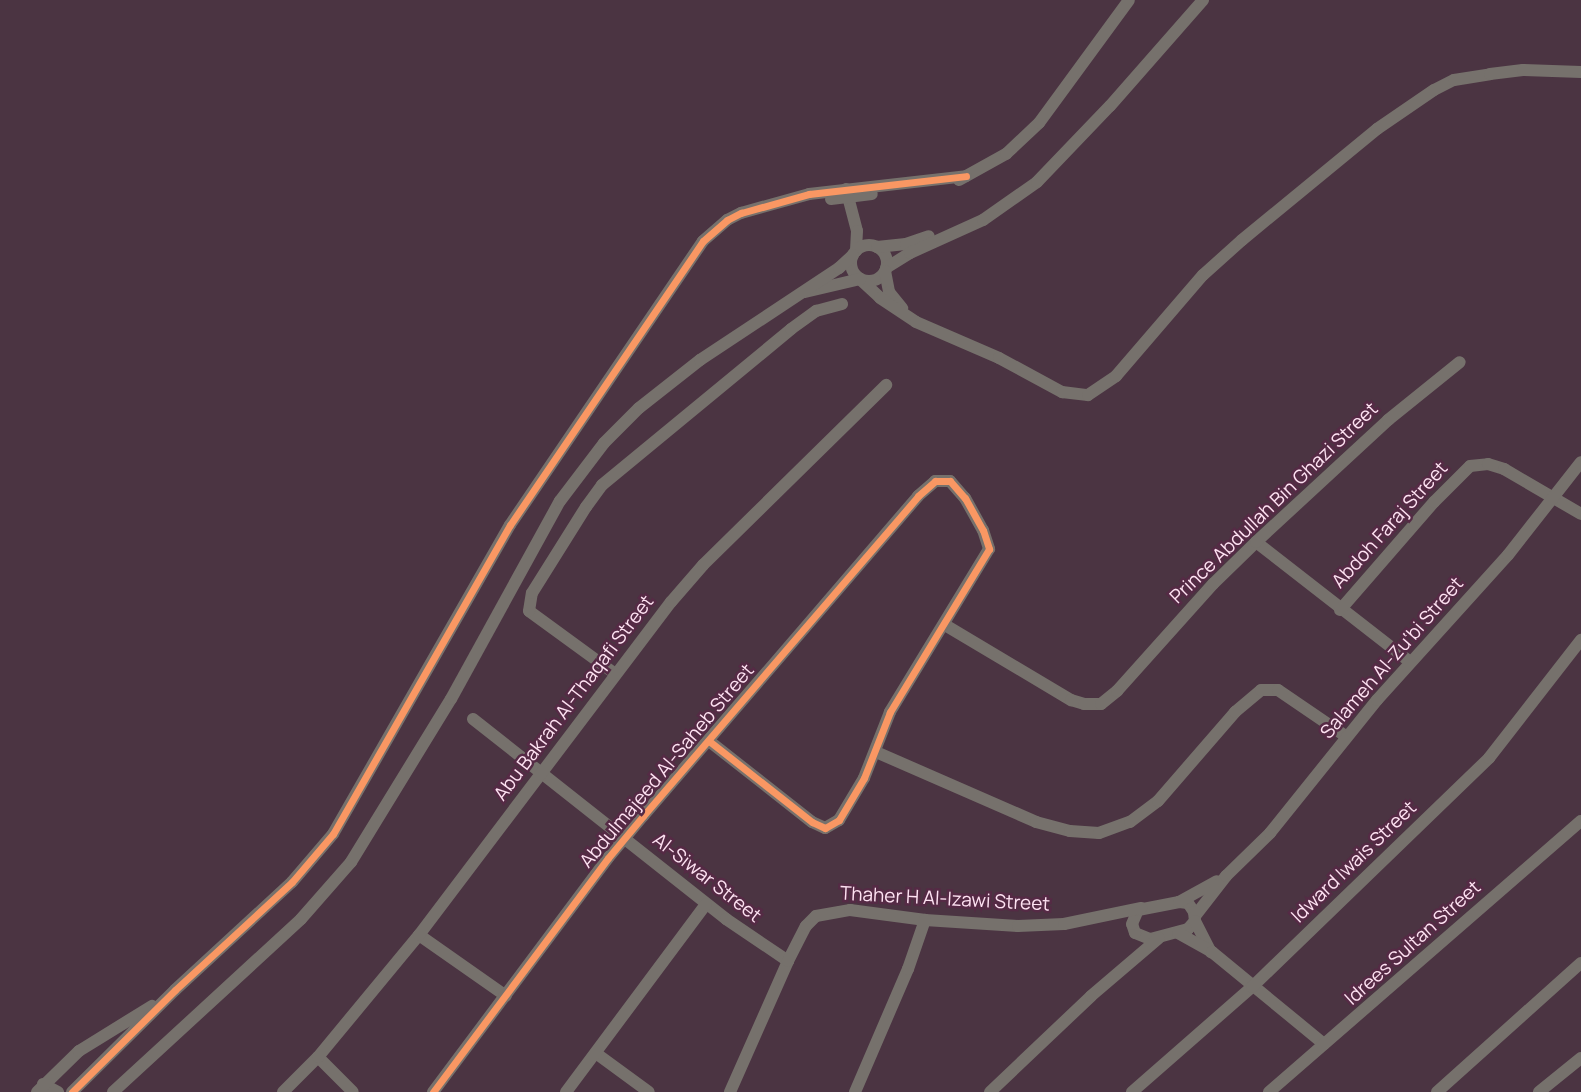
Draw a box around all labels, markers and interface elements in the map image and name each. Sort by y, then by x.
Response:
street label: Prince Abdullah Bin Ghazi Street [1165,398,1383,608]
street label: Abdoh Faraj Street [1327,457,1453,593]
street label: Salameh Al-Zu‘bi Street [1316,573,1468,743]
street label: Abu Bakrah Al-Thaqafi Street [489,591,659,805]
street label: Abdulmajeed Al-Saheb Street [575,659,759,873]
street label: Idward Iwais Street [1287,796,1421,928]
street label: Al-Siwar Street [648,828,766,928]
street label: Idrees Sultan Street [1340,876,1486,1010]
street label: Thaher H Al-Izawi Street [839,882,1051,916]

